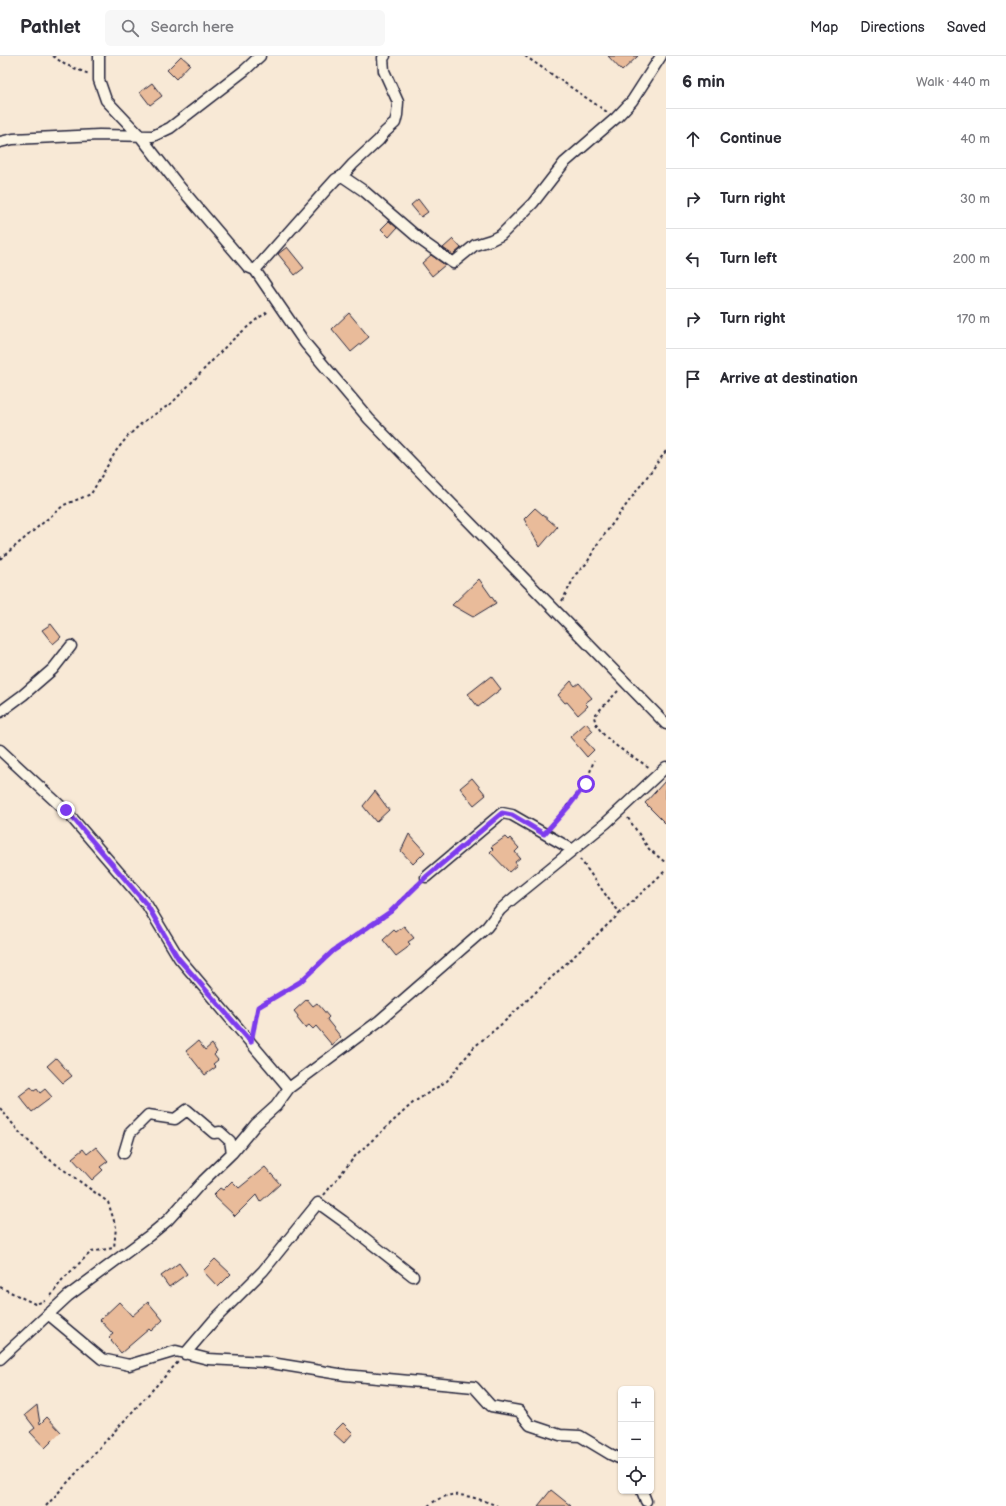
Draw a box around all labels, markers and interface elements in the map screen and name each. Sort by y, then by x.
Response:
search box [105,10,385,46]
text: Pathlet [20,16,81,39]
icon: search [119,17,141,39]
text: Search here [151,18,234,37]
text: Map [810,19,838,36]
text: Directions [860,19,925,36]
text: Saved [947,19,986,36]
text: 6 min [682,72,725,92]
text: Walk · 440 m [916,74,990,90]
icon: ahead [682,128,704,150]
text: Continue [720,129,782,148]
text: 40 m [960,131,990,147]
icon: right [682,188,704,210]
text: Turn right [720,189,785,208]
text: 30 m [960,191,990,207]
icon: left [682,248,704,270]
text: Turn left [720,249,777,268]
text: 200 m [953,251,990,267]
icon: right [682,308,704,330]
text: Turn right [720,309,785,328]
text: 170 m [957,311,990,327]
icon: arrive [682,368,704,390]
text: Arrive at destination [720,369,858,388]
route start [577,775,595,793]
route end [57,801,75,819]
map controls [618,1386,654,1494]
button: + [618,1386,654,1422]
button: − [618,1422,654,1458]
button: locate [618,1458,654,1494]

